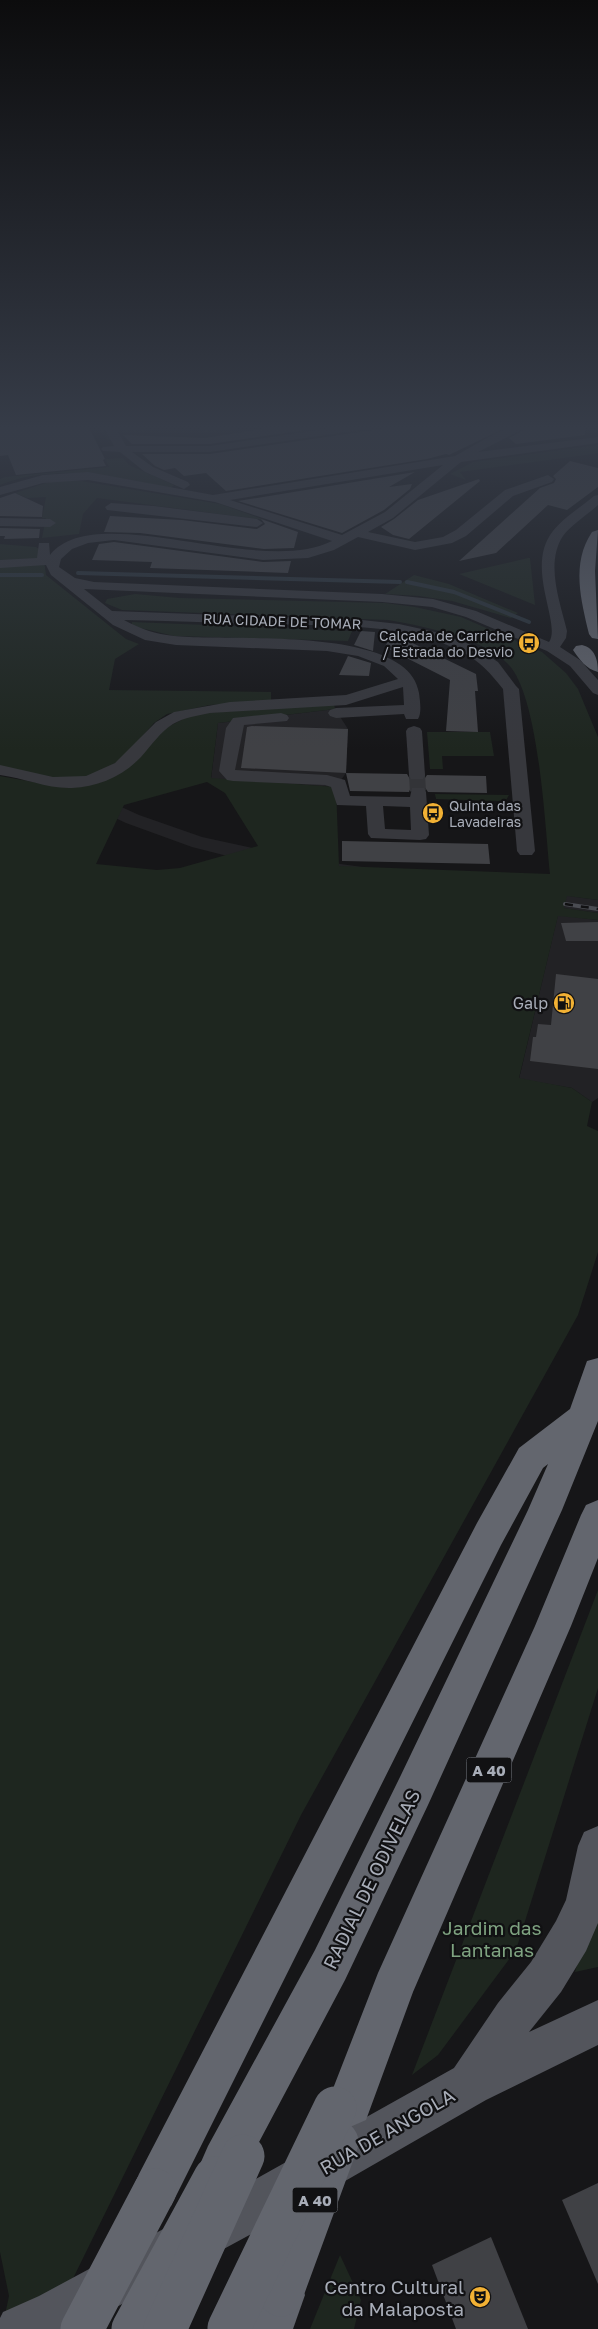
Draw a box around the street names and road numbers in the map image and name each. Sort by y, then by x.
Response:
street label: RUA CIDADE DE TOMAR [203,610,361,632]
road number: A 40 [466,1758,512,1782]
street label: RADIAL DE ODIVELAS [318,1786,424,1972]
street label: RUA DE ANGOLA [315,2083,459,2179]
road number: A 40 [292,2188,338,2212]

